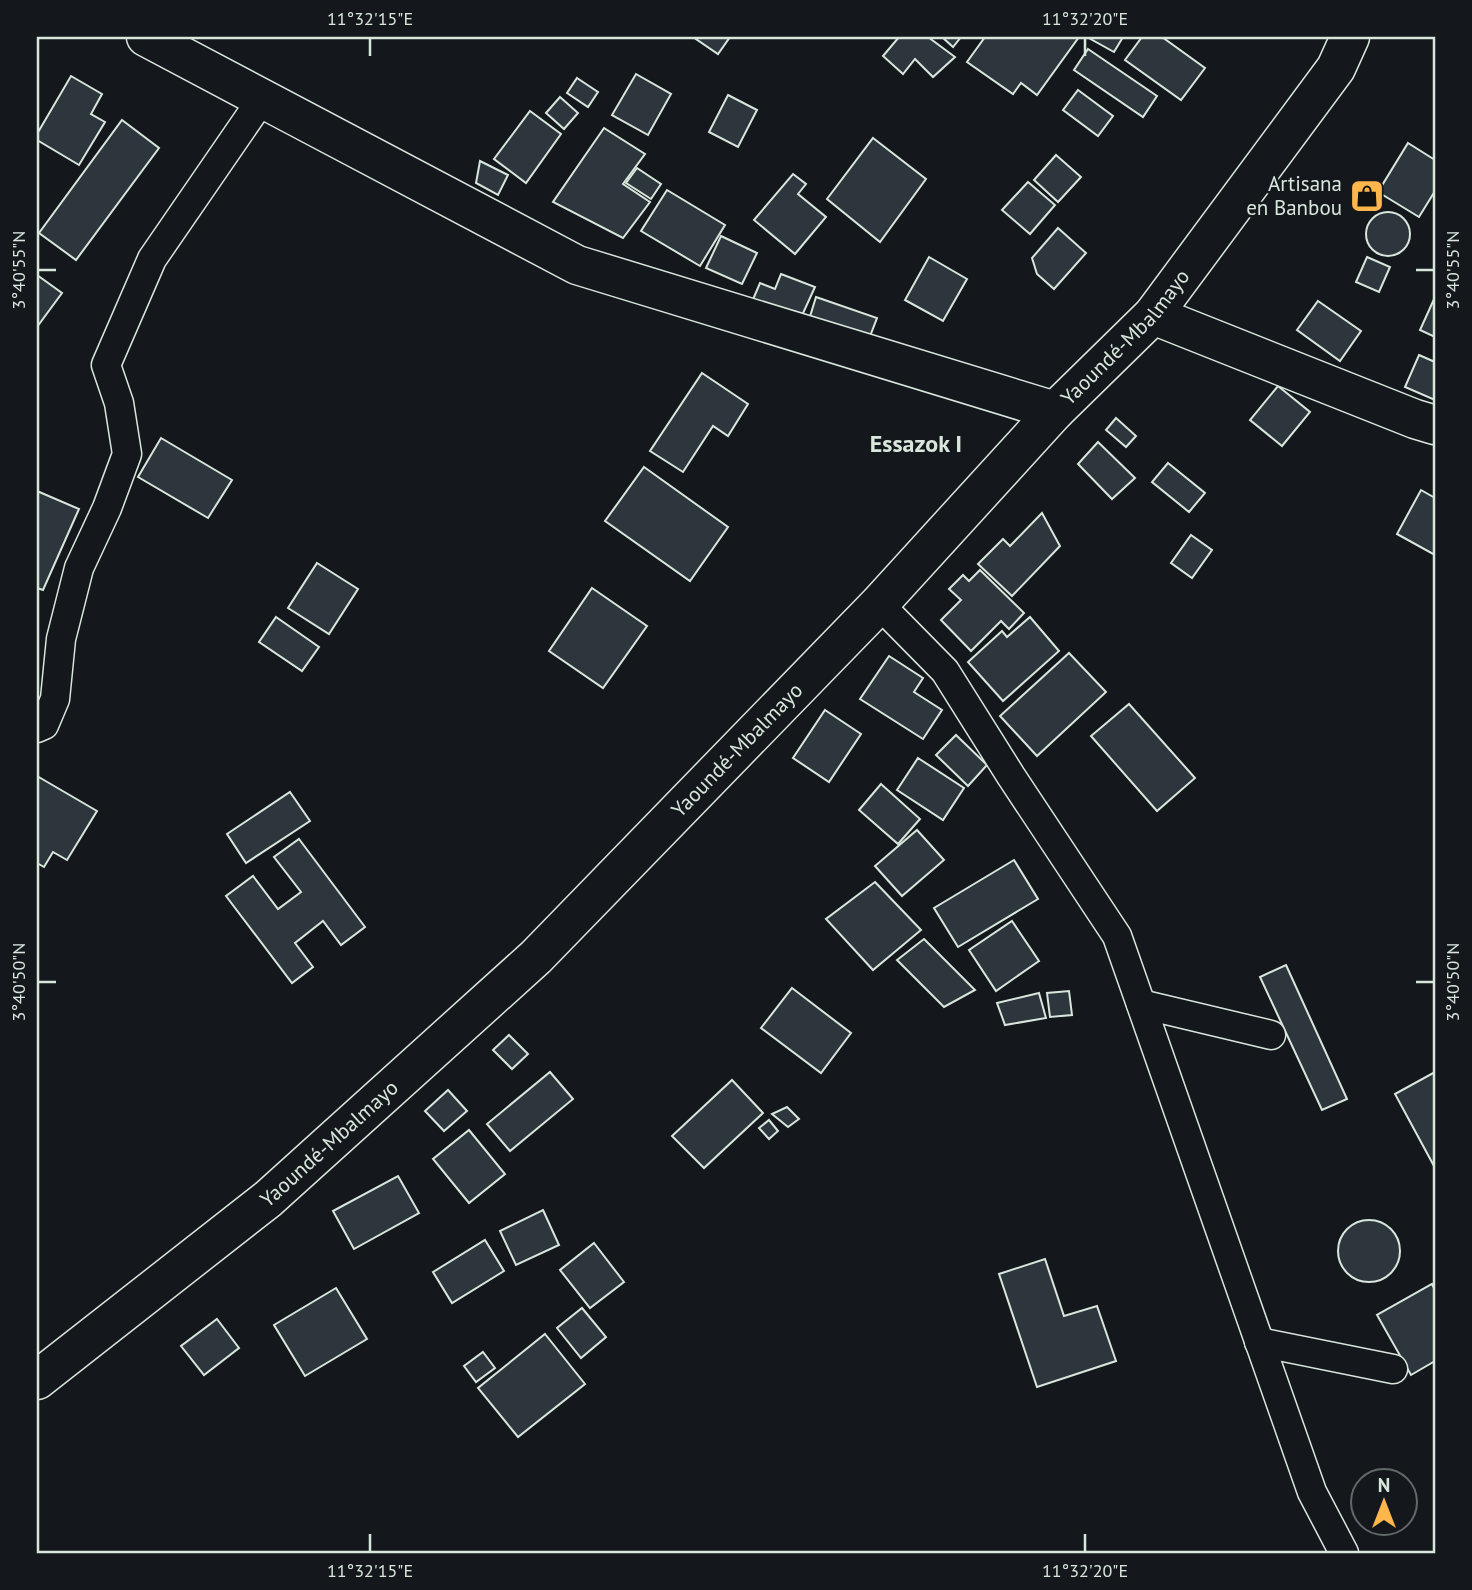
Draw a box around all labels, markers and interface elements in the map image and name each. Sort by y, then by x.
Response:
text: 11°32'15"E [327,7,413,30]
text: 11°32'20"E [1042,7,1128,30]
place label: Artisana en Banbou [1246,170,1342,221]
shop icon: Artisana en Banbou [1348,177,1386,215]
text: 3°40'55"N [7,231,30,309]
text: 3°40'55"N [1441,231,1464,309]
street label: Yaoundé-Mbalmayo [1055,264,1195,411]
district label: Essazok I [870,428,962,459]
street label: Yaoundé-Mbalmayo [665,677,808,823]
text: 3°40'50"N [7,943,30,1021]
text: 3°40'50"N [1441,943,1464,1021]
street label: Yaoundé-Mbalmayo [255,1074,404,1213]
north arrow [1350,1468,1420,1538]
text: N [1378,1473,1390,1497]
text: 11°32'15"E [327,1559,413,1582]
text: 11°32'20"E [1042,1559,1128,1582]

